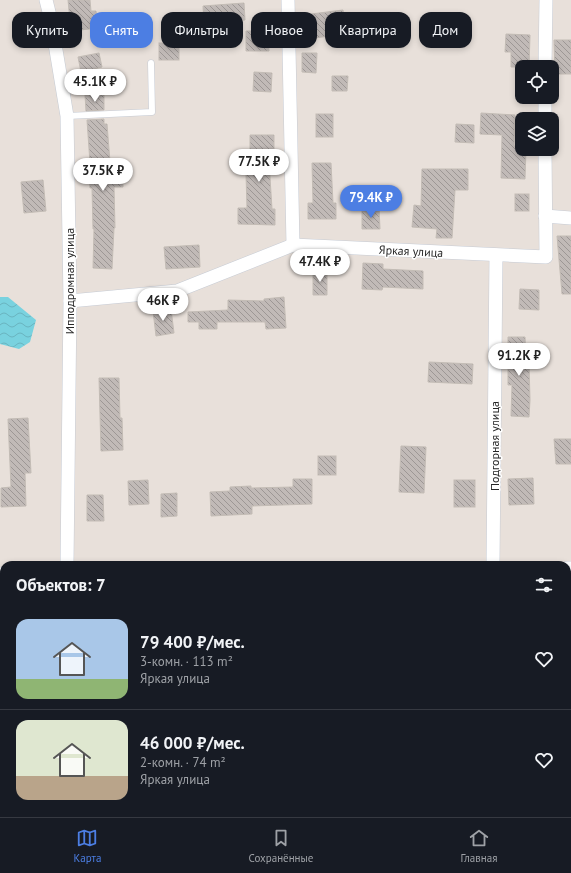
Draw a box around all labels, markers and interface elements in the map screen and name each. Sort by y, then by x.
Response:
chip: Купить [12,12,82,48]
chip: Снять [90,12,153,48]
chip: Фильтры [161,12,243,48]
chip: Новое [251,12,317,48]
chip: Квартира [325,12,411,48]
chip: Дом [419,12,472,48]
map controls [515,60,559,156]
button: locate [515,60,559,104]
pin: 45.1K ₽ [58,69,132,103]
text: 45.1K ₽ [73,73,117,90]
button: layers [515,112,559,156]
pin: 77.5K ₽ [222,149,296,183]
text: 77.5K ₽ [238,153,280,170]
pin: 37.5K ₽ [66,158,140,192]
text: 37.5K ₽ [82,162,124,179]
pin: 79.4K ₽ [334,185,408,219]
text: 79.4K ₽ [349,189,393,206]
street label: Ипподромная улица [62,228,77,334]
street label: Яркая улица [378,242,444,260]
pin: 47.4K ₽ [283,249,357,283]
text: 47.4K ₽ [299,253,341,270]
pin: 46K ₽ [135,288,191,322]
text: 46K ₽ [146,292,180,309]
pin: 91.2K ₽ [482,343,556,377]
text: 91.2K ₽ [497,347,541,364]
street label: Подгорная улица [487,401,502,491]
text: Объектов: 7 [16,574,106,596]
icon: filters [533,574,555,596]
text: 79 400 ₽/мес. [140,631,245,653]
icon: home [48,635,96,683]
icon: heart [533,648,555,670]
text: 3-комн. · 113 m² [140,653,233,670]
text: Яркая улица [140,670,210,687]
text: 46 000 ₽/мес. [140,732,245,754]
icon: home [48,736,96,784]
icon: heart [533,749,555,771]
text: 2-комн. · 74 m² [140,754,226,771]
text: Яркая улица [140,771,210,788]
tab: Карта [74,827,101,865]
tab: Сохранённые [249,827,313,865]
tab: Главная [461,827,497,865]

